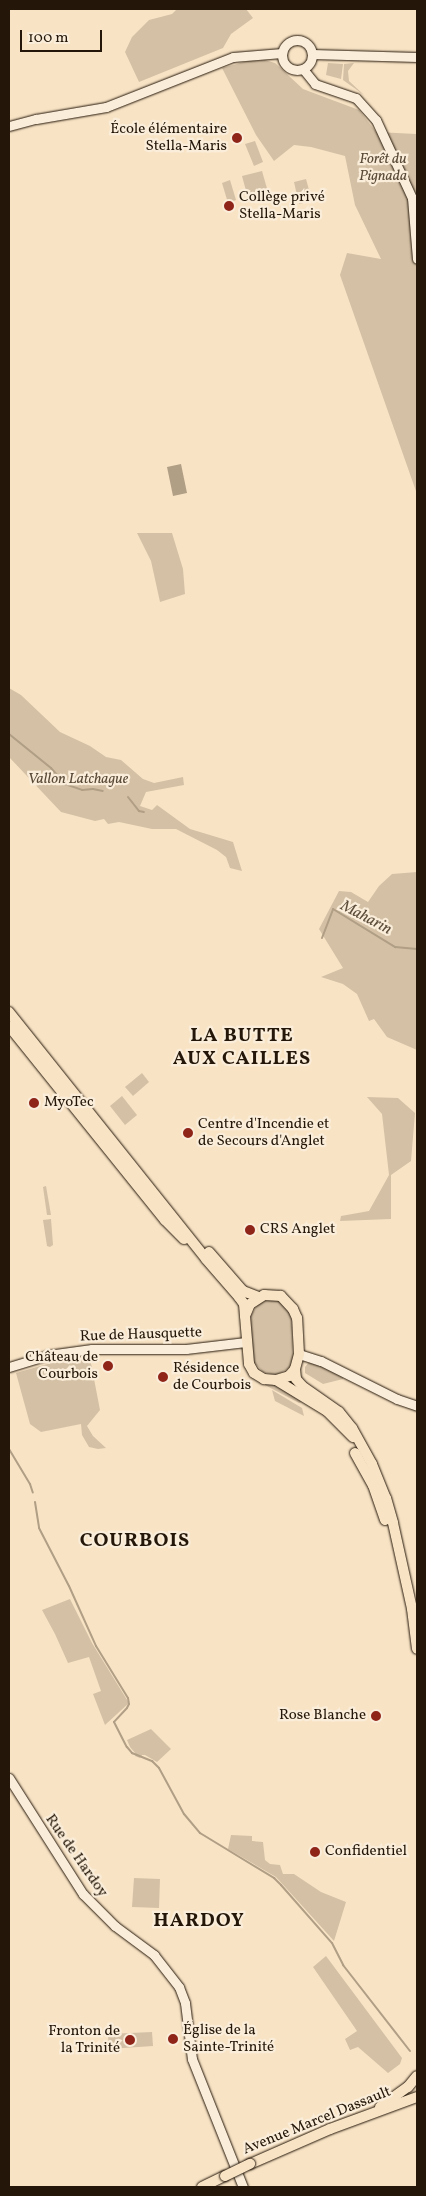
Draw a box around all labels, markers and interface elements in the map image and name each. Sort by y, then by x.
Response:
scale bar [22,20,105,52]
text: 100 m [28,28,68,49]
place label: École élémentaire Stella-Maris [110,120,227,155]
marker: École élémentaire Stella-Maris [231,132,243,144]
park label: Forêt du Pignada [359,150,407,185]
place label: Collège privé Stella-Maris [239,188,325,223]
marker: Collège privé Stella-Maris [223,200,235,212]
park label: Vallon Latchague [28,771,128,789]
water label: Maharin [337,897,395,939]
district label: LA BUTTE AUX CAILLES [171,1024,313,1071]
place label: MyoTec [44,1094,94,1112]
marker: MyoTec [28,1097,40,1109]
place label: Centre d'Incendie et de Secours d'Anglet [198,1115,329,1150]
marker: Centre d'Incendie et de Secours d'Anglet [182,1127,194,1139]
place label: CRS Anglet [260,1221,335,1239]
marker: CRS Anglet [244,1224,256,1236]
street label: Rue de Hausquette [80,1324,202,1346]
place label: Château de Courbois [25,1348,98,1383]
place label: Résidence de Courbois [173,1359,251,1394]
marker: Château de Courbois [102,1360,114,1372]
marker: Résidence de Courbois [157,1371,169,1383]
district label: COURBOIS [79,1529,191,1553]
place label: Rose Blanche [279,1707,366,1725]
marker: Rose Blanche [370,1710,382,1722]
street label: Rue de Hardoy [41,1811,111,1901]
place label: Confidentiel [325,1843,407,1861]
marker: Confidentiel [309,1846,321,1858]
district label: HARDOY [152,1909,246,1933]
place label: Église de la Sainte-Trinité [183,2021,274,2056]
place label: Fronton de la Trinité [48,2022,120,2057]
marker: Église de la Sainte-Trinité [167,2033,179,2045]
marker: Fronton de la Trinité [124,2034,136,2046]
street label: Avenue Marcel Dassault [240,2083,394,2159]

